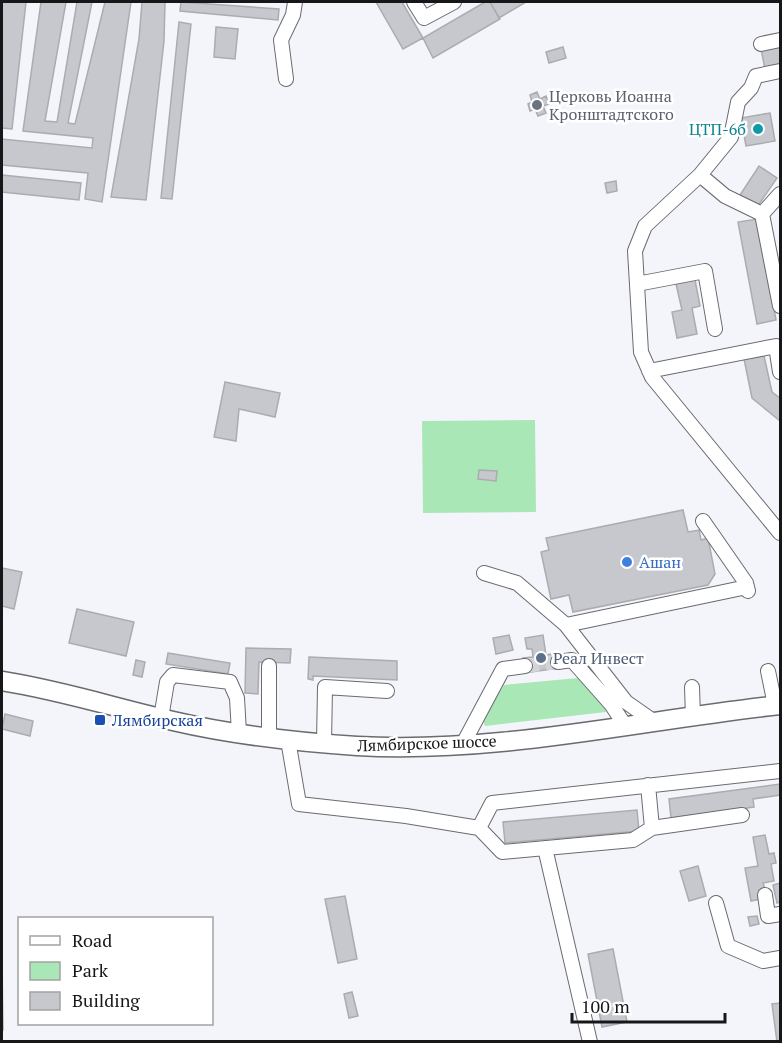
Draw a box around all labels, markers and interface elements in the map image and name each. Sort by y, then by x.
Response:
place label: Церковь Иоанна Кронштадтского [549,85,674,125]
marker: Церковь Иоанна Кронштадтского [530,98,544,112]
place label: ЦТП-6б [689,118,746,140]
marker: ЦТП-6б [751,122,765,136]
place label: Ашан [639,551,681,573]
marker: Ашан [620,555,634,569]
place label: Реал Инвест [553,647,644,669]
marker: Реал Инвест [534,651,548,665]
place label: Лямбирская [111,709,203,731]
marker: Лямбирская [93,713,107,727]
street label: Лямбирское шоссе [356,730,497,756]
legend [18,917,213,1025]
text: Road [72,928,112,952]
text: Park [72,958,109,982]
scale bar [572,986,725,1024]
text: Building [72,988,140,1012]
text: 100 m [581,994,630,1018]

